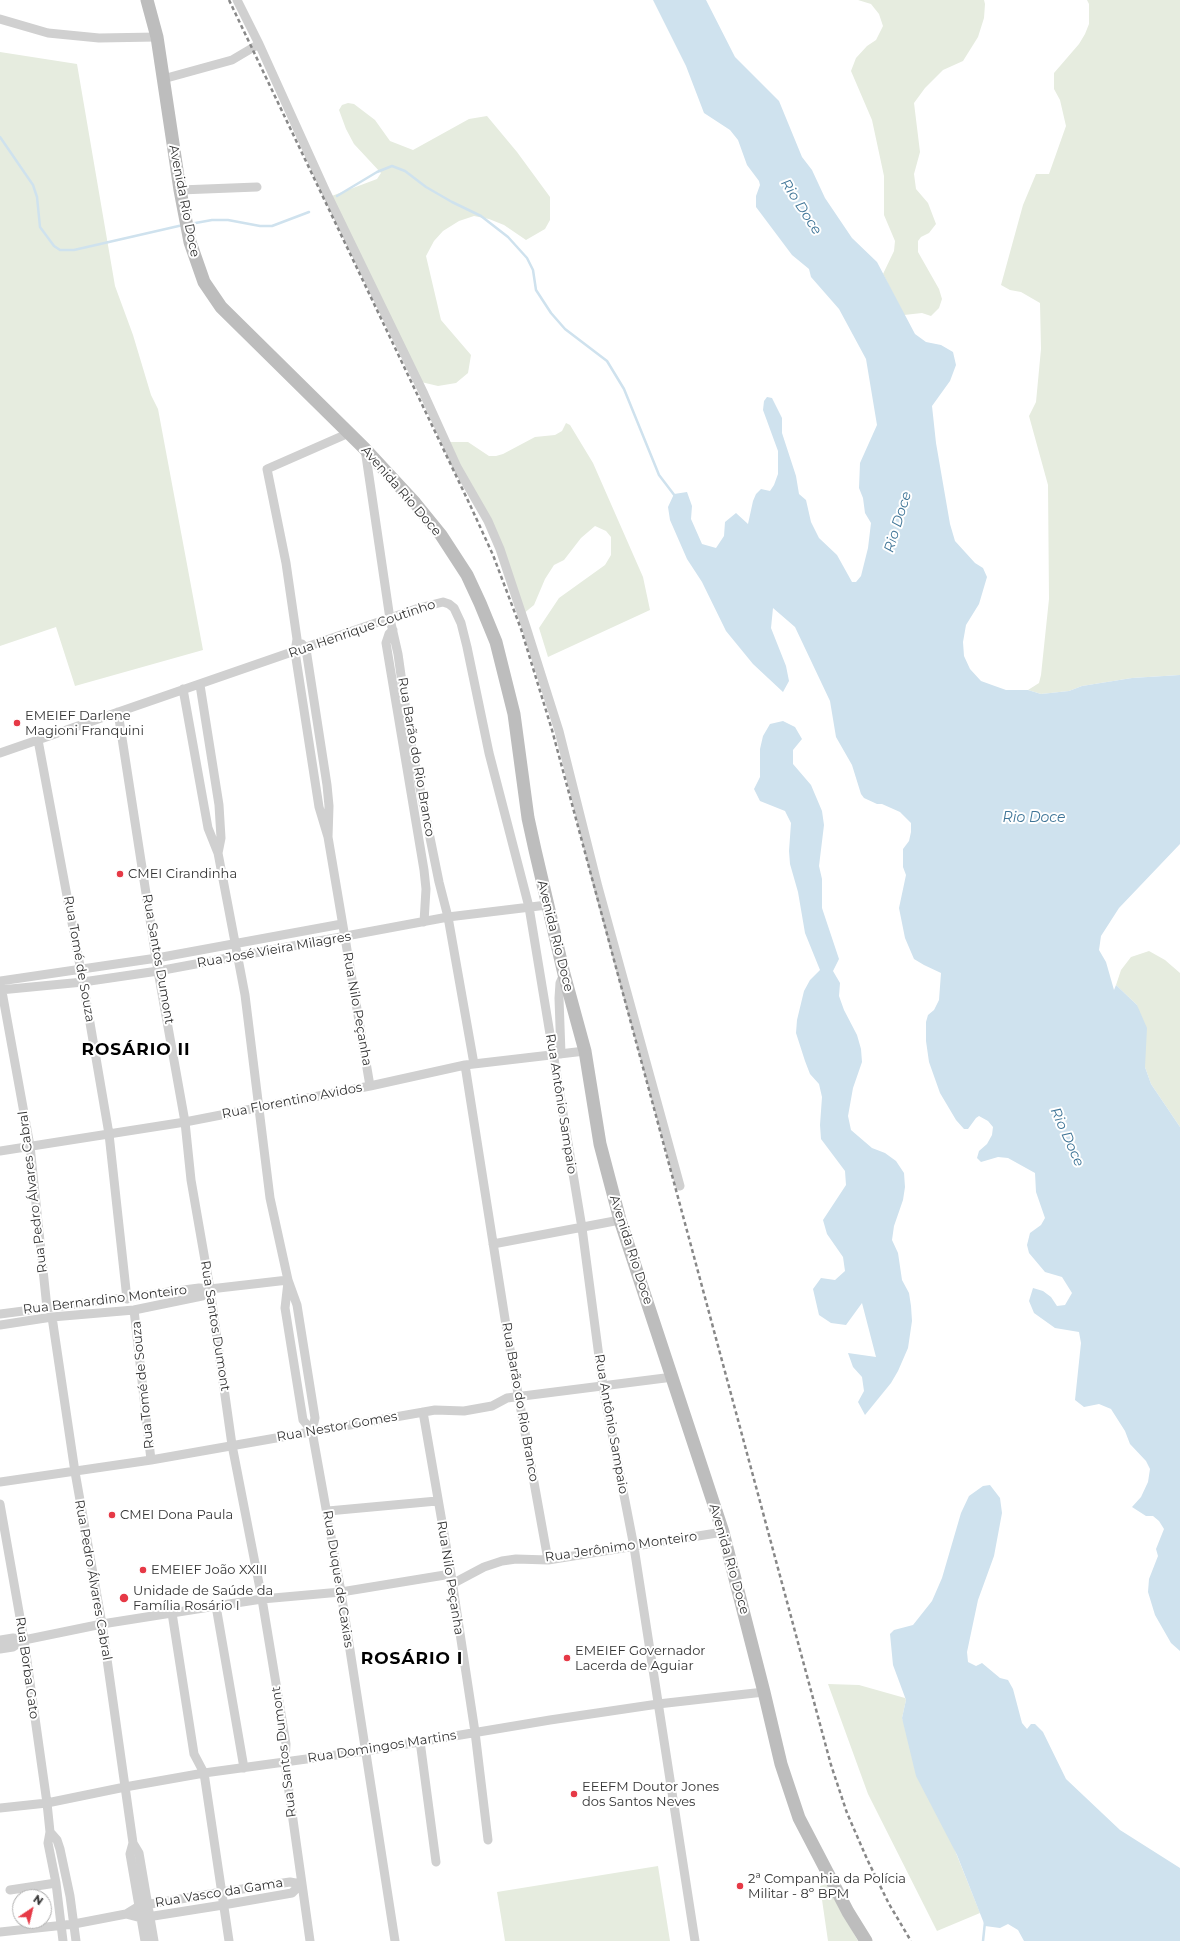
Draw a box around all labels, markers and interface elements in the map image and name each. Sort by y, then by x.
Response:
street label: Avenida Rio Doce [165,143,203,259]
water label: Rio Doce [777,176,825,238]
street label: Avenida Rio Doce [358,443,444,539]
water label: Rio Doce [881,489,915,555]
street label: Rua Henrique Coutinho [287,597,437,661]
street label: Rua Barão do Rio Branco [394,676,438,838]
place label: EMEIEF Darlene Magioni Franquini [25,708,144,739]
marker: EMEIEF Darlene Magioni Franquini [12,718,22,728]
water label: Rio Doce [1003,810,1065,826]
place label: CMEI Cirandinha [128,866,237,882]
marker: CMEI Cirandinha [115,869,125,879]
street label: Avenida Rio Doce [534,879,576,993]
street label: Rua Santos Dumont [139,893,177,1025]
street label: Rua Tomé de Souza [60,894,98,1024]
street label: Rua José Vieira Milagres [196,929,352,971]
street label: Rua Nilo Peçanha [339,951,375,1067]
street label: Rua Antônio Sampaio [542,1033,580,1175]
district label: ROSÁRIO II [81,1040,191,1060]
street label: Rua Florentino Avidos [220,1080,364,1122]
water label: Rio Doce [1047,1105,1087,1169]
street label: Rua Pedro Álvares Cabral [15,1110,51,1274]
street label: Avenida Rio Doce [606,1193,656,1307]
street label: Rua Santos Dumont [197,1260,233,1392]
street label: Rua Bernardino Monteiro [22,1282,188,1318]
street label: Rua Tomé de Souza [129,1320,157,1450]
street label: Rua Barão do Rio Branco [498,1321,542,1483]
street label: Rua Antônio Sampaio [591,1353,631,1495]
street label: Rua Nestor Gomes [276,1409,398,1445]
street label: Rua Pedro Álvares Cabral [71,1498,115,1662]
street label: Avenida Rio Doce [706,1502,752,1616]
place label: CMEI Dona Paula [120,1507,233,1523]
street label: Rua Duque de Caxias [319,1509,357,1649]
marker: CMEI Dona Paula [107,1510,117,1520]
street label: Rua Nilo Peçanha [433,1520,467,1636]
street label: Rua Jerônimo Monteiro [544,1529,698,1565]
place label: EMEIEF João XXIII [151,1562,267,1578]
marker: EMEIEF João XXIII [138,1565,148,1575]
place label: Unidade de Saúde da Família Rosário I [133,1583,273,1614]
marker: Unidade de Saúde da Família Rosário I [118,1592,130,1604]
street label: Rua Borba Gato [12,1616,42,1720]
place label: EMEIEF Governador Lacerda de Aguiar [575,1643,706,1674]
district label: ROSÁRIO I [361,1649,463,1669]
marker: EMEIEF Governador Lacerda de Aguiar [562,1653,572,1663]
street label: Rua Santos Dumont [268,1686,300,1818]
street label: Rua Domingos Martins [307,1728,457,1766]
place label: EEEFM Doutor Jones dos Santos Neves [582,1779,719,1810]
marker: EEEFM Doutor Jones dos Santos Neves [569,1789,579,1799]
place label: 2ª Companhia da Polícia Militar - 8º BPM [748,1871,906,1902]
street label: Rua Vasco da Gama [154,1875,284,1911]
marker: 2ª Companhia da Polícia Militar - 8º BPM [735,1881,745,1891]
north arrow [12,1889,52,1929]
text: N [31,1892,46,1908]

